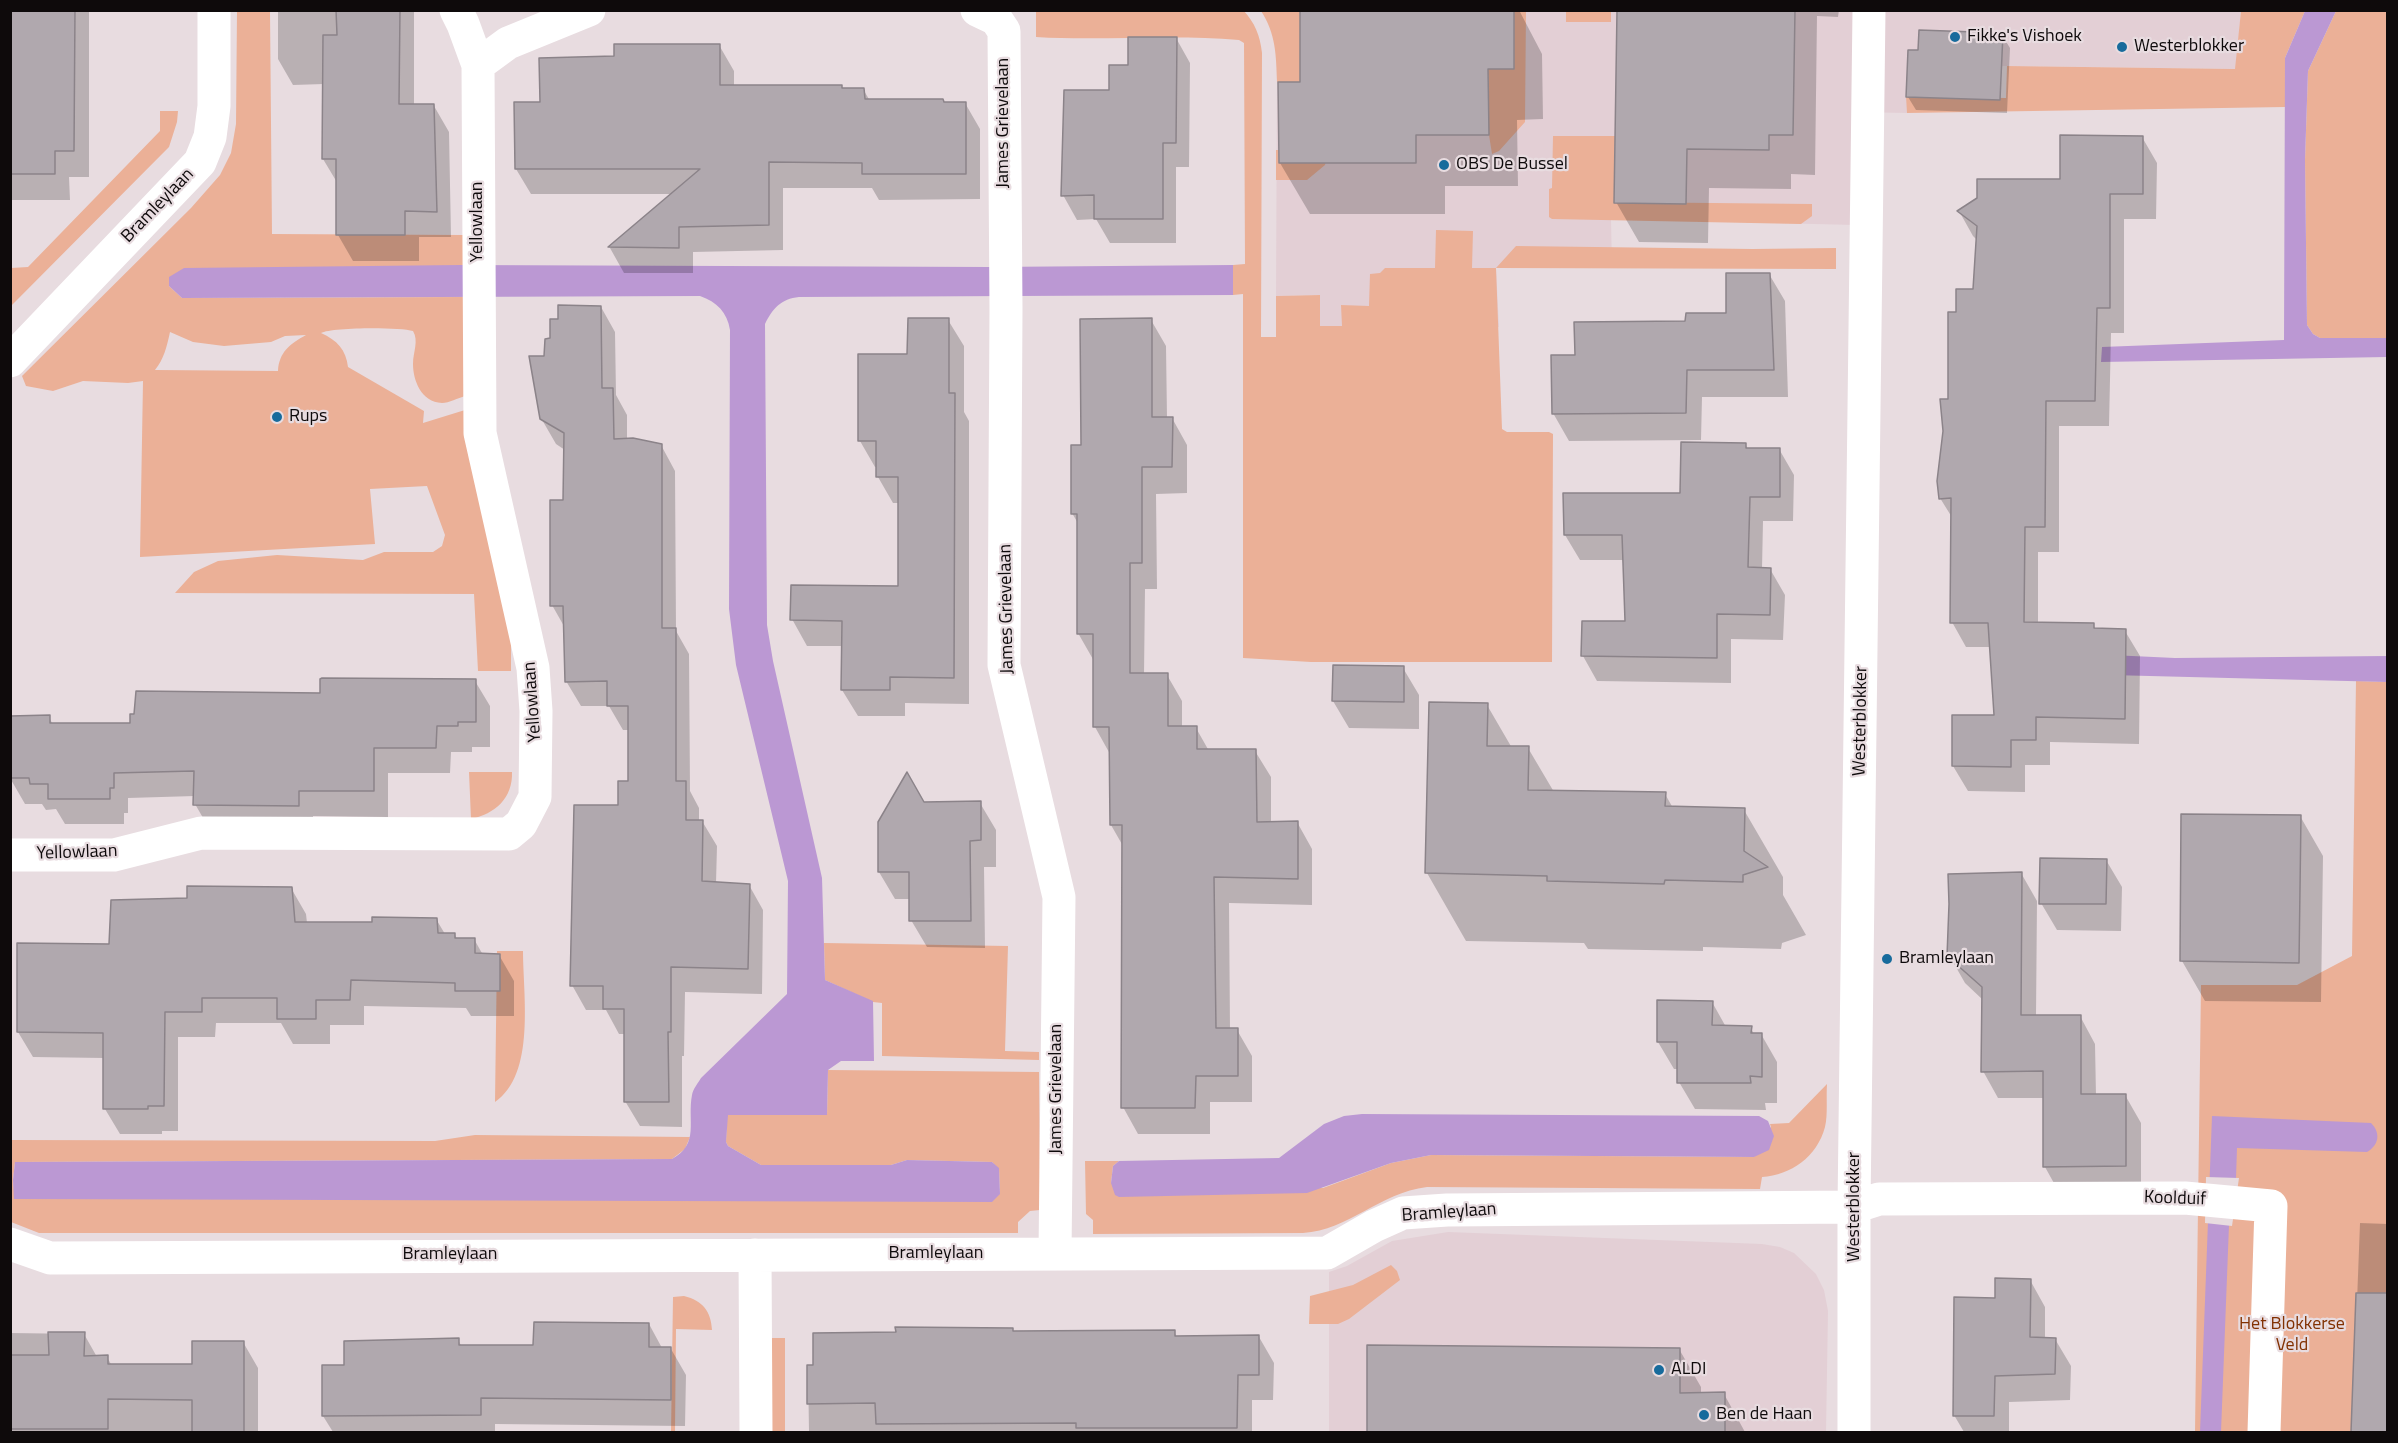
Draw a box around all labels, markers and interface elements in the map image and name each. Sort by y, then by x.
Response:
place label: Fikke's Vishoek [1967,26,2082,48]
marker: Fikke's Vishoek [1948,30,1962,44]
place label: Westerblokker [2134,36,2244,58]
marker: Westerblokker [2115,40,2129,54]
street label: James Grievelaan [993,58,1015,188]
place label: OBS De Bussel [1456,154,1568,176]
marker: OBS De Bussel [1437,158,1451,172]
street label: Bramleylaan [117,164,199,248]
street label: Yellowlaan [467,182,489,262]
place label: Rups [289,406,327,428]
marker: Rups [270,410,284,424]
street label: James Grievelaan [995,544,1019,674]
street label: Yellowlaan [519,661,547,743]
street label: Westerblokker [1849,666,1873,776]
street label: Yellowlaan [36,841,118,865]
place label: Bramleylaan [1899,948,1994,970]
marker: Bramleylaan [1880,952,1894,966]
street label: James Grievelaan [1046,1024,1068,1154]
street label: Westerblokker [1844,1152,1866,1262]
street label: Koolduif [2144,1187,2206,1211]
street label: Bramleylaan [1401,1199,1497,1227]
street label: Bramleylaan [888,1243,984,1265]
street label: Bramleylaan [402,1244,498,1266]
park label: Het Blokkerse Veld [2239,1314,2345,1356]
place label: ALDI [1671,1359,1706,1381]
marker: ALDI [1652,1363,1666,1377]
place label: Ben de Haan [1716,1404,1812,1426]
marker: Ben de Haan [1697,1408,1711,1422]

